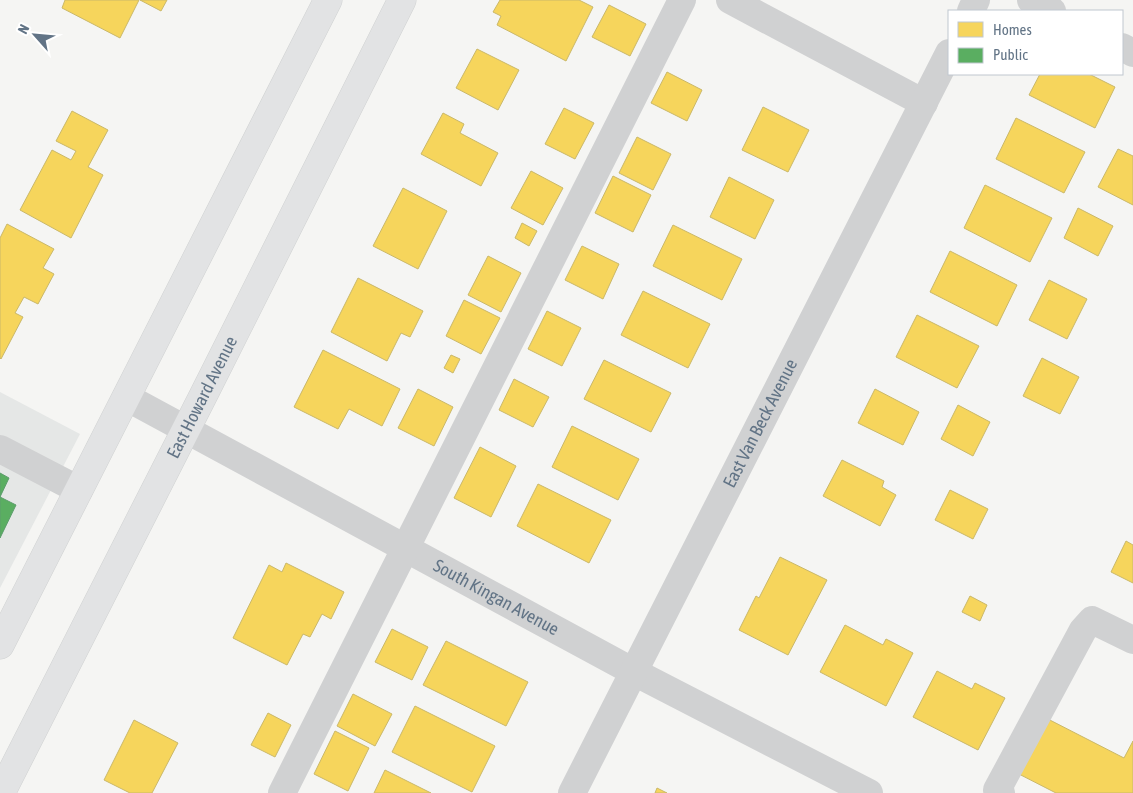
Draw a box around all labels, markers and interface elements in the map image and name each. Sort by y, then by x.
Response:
north arrow [10,10,60,60]
legend [948,10,1123,75]
text: Homes [993,21,1032,38]
text: N [14,22,32,36]
text: Public [993,46,1028,63]
street label: East Howard Avenue [162,332,241,462]
street label: East Van Beck Avenue [718,355,801,491]
street label: South Kingan Avenue [430,554,563,639]

